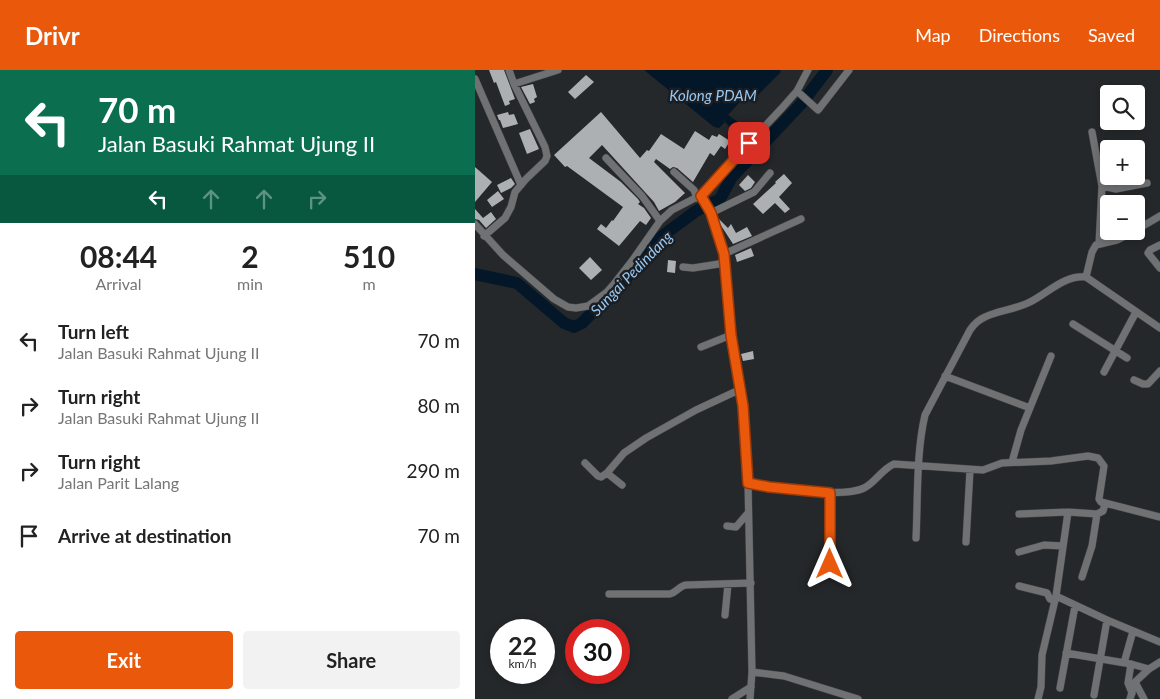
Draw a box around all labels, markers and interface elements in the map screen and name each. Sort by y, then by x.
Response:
text: Drivr [25,21,80,50]
text: Map [915,24,951,46]
text: Directions [979,24,1060,46]
text: Saved [1088,24,1135,46]
map controls [1100,85,1145,240]
button: search [1100,85,1145,130]
water label: Kolong PDAM [669,86,757,104]
text: 70 m [98,88,176,130]
icon: left [15,90,80,155]
pin [728,122,770,164]
icon: arrive [735,129,763,157]
text: Jalan Basuki Rahmat Ujung II [98,130,375,157]
button: + [1100,140,1145,185]
icon: left [144,185,172,213]
icon: ahead [197,185,225,213]
icon: ahead [250,185,278,213]
icon: right [303,185,331,213]
button: − [1100,195,1145,240]
water label: Sungai Pedindang [586,227,676,319]
text: 08:44 [80,238,157,274]
text: 2 [241,238,259,274]
text: 510 [343,238,395,274]
text: Arrival [95,274,142,293]
text: min [237,274,263,293]
text: m [362,274,376,293]
text: Turn left [58,320,129,343]
icon: left [15,327,43,355]
text: 70 m [417,329,460,352]
text: Jalan Basuki Rahmat Ujung II [58,343,260,362]
text: Turn right [58,385,140,408]
icon: right [15,392,43,420]
text: 80 m [417,394,460,417]
text: Jalan Basuki Rahmat Ujung II [58,408,260,427]
text: Turn right [58,450,140,473]
icon: right [15,457,43,485]
text: 290 m [406,459,460,482]
text: Jalan Parit Lalang [58,473,179,492]
icon: arrive [15,522,43,550]
text: Arrive at destination [58,524,231,547]
text: 70 m [417,524,460,547]
position arrow [803,537,855,589]
speed limit sign: 30 [565,619,630,684]
text: 22 [508,630,537,660]
button: Exit [15,631,233,689]
button: Share [243,631,460,689]
text: km/h [508,656,537,671]

